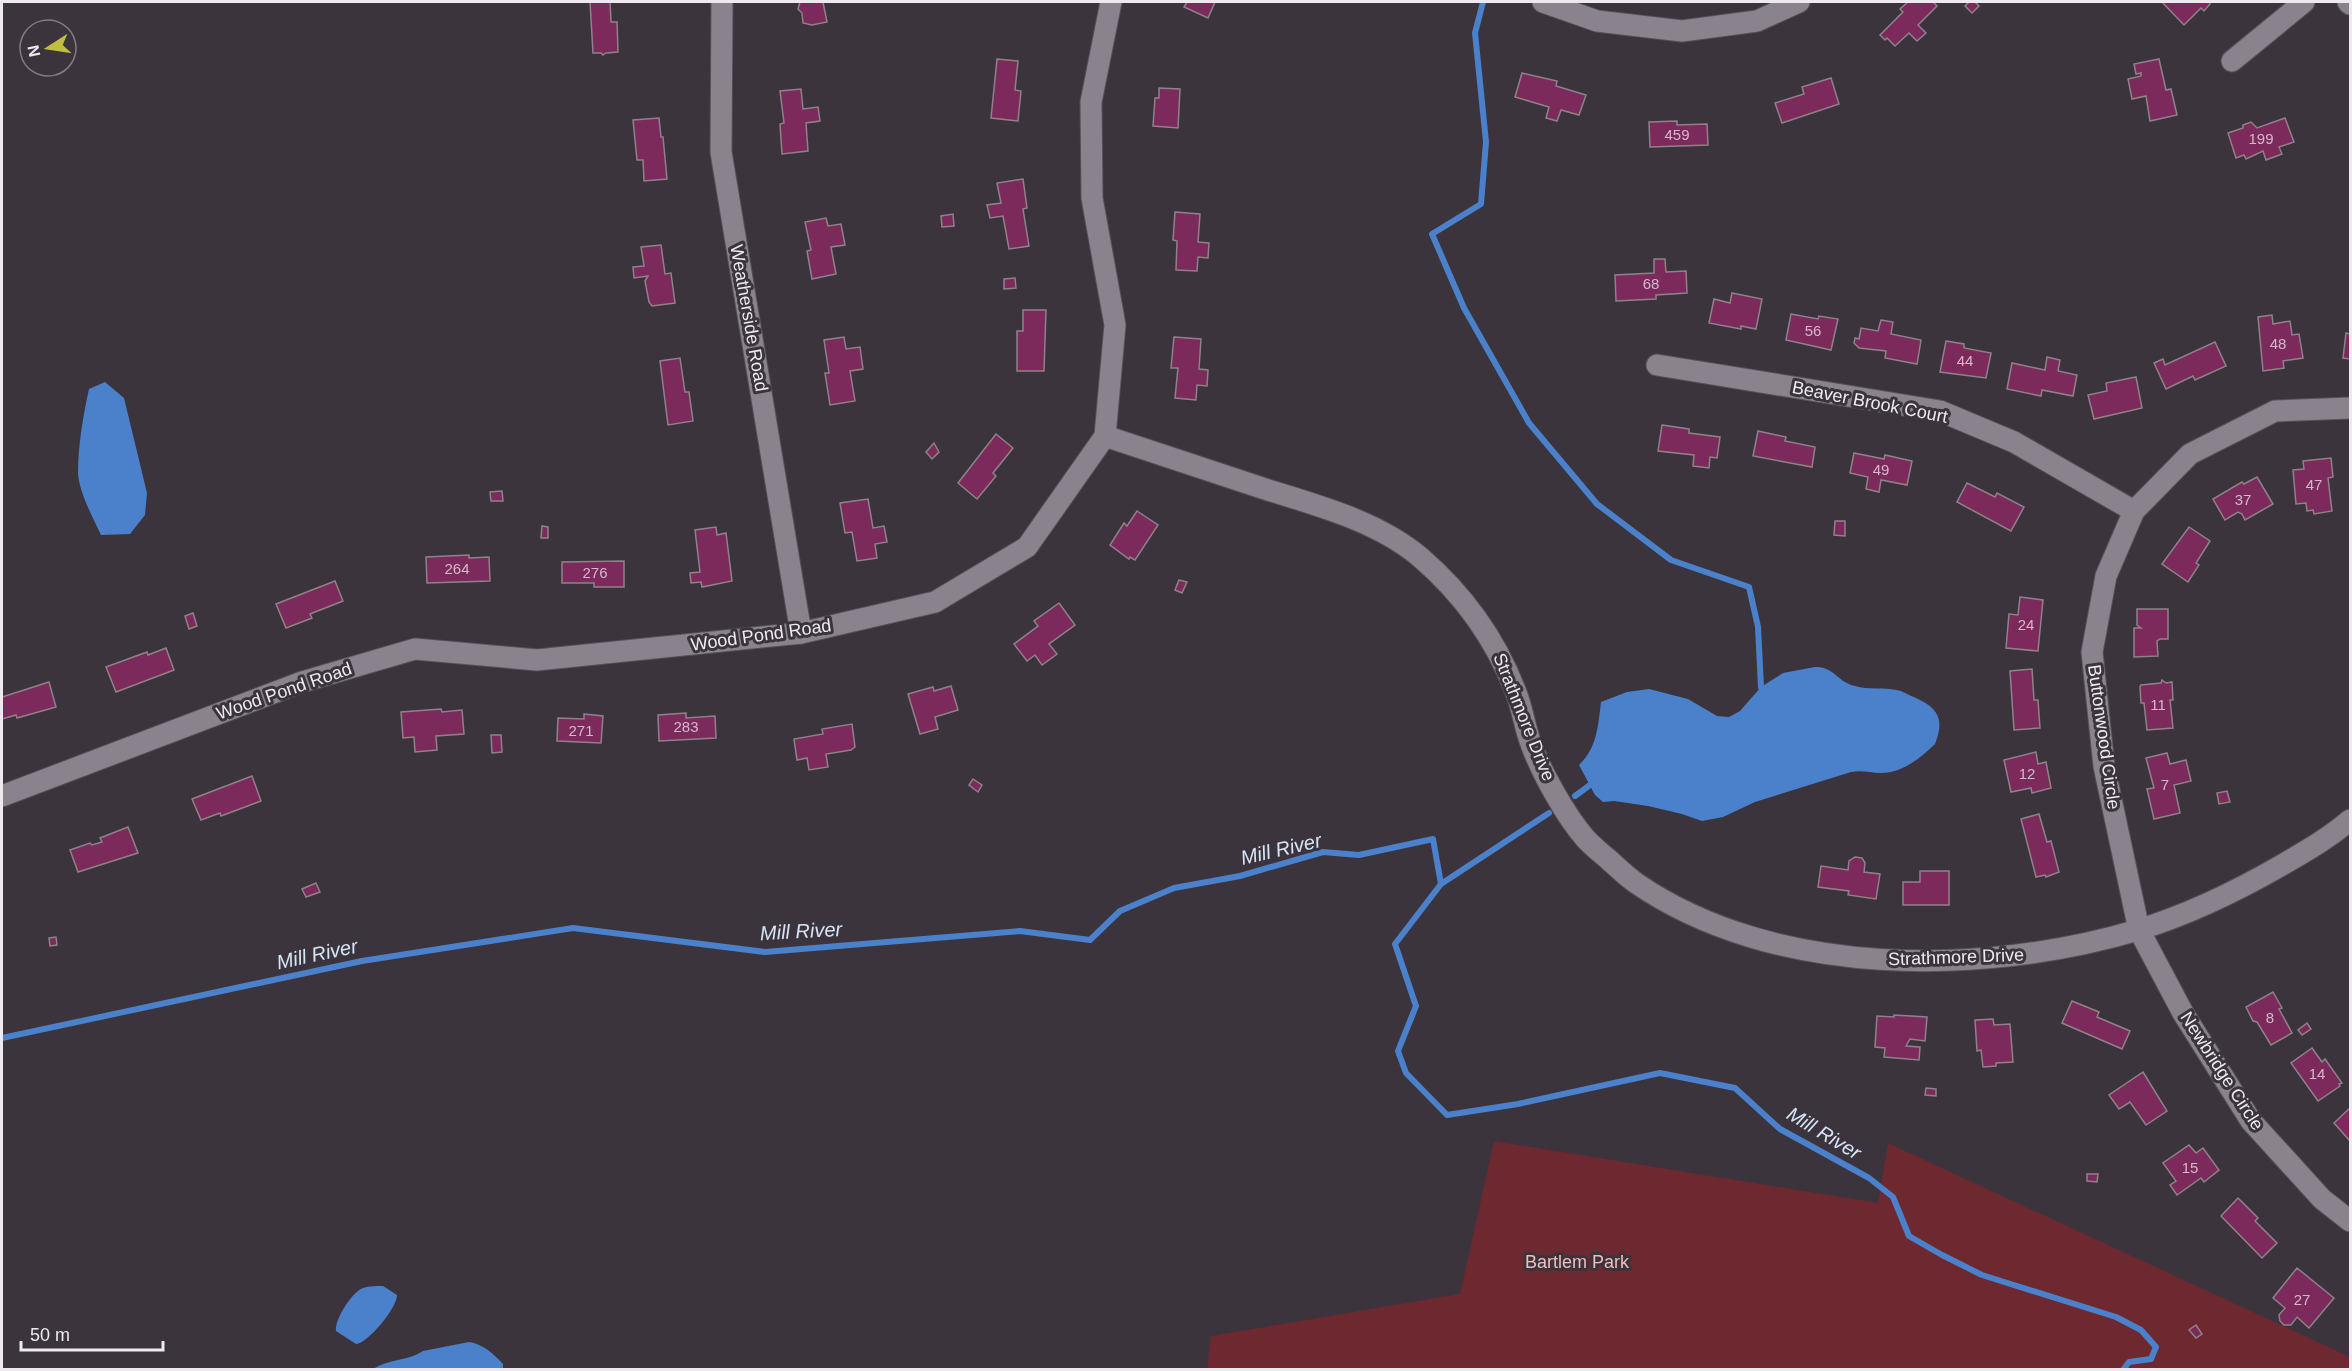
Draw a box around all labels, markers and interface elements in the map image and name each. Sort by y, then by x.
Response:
north arrow [18,18,78,78]
text: N [24,44,43,58]
house number: 459 [1664,126,1690,143]
house number: 199 [2248,130,2274,147]
street label: Weatherside Road [726,243,772,393]
house number: 68 [1643,275,1659,292]
house number: 56 [1805,322,1821,339]
house number: 48 [2270,335,2286,352]
house number: 44 [1957,352,1973,369]
street label: Beaver Brook Court [1791,377,1949,427]
house number: 49 [1873,461,1889,478]
house number: 47 [2306,476,2322,493]
house number: 37 [2235,491,2251,508]
house number: 264 [444,560,470,577]
house number: 276 [582,564,608,581]
street label: Wood Pond Road [689,615,833,655]
house number: 24 [2018,616,2034,633]
street label: Strathmore Drive [1489,650,1559,784]
street label: Wood Pond Road [214,658,354,724]
street label: Buttonwood Circle [2084,663,2124,811]
house number: 11 [2150,696,2166,713]
house number: 283 [673,718,699,735]
house number: 271 [568,722,594,739]
house number: 12 [2019,765,2035,782]
house number: 7 [2161,776,2169,793]
water label: Mill River [1238,829,1325,869]
water label: Mill River [759,918,844,944]
water label: Mill River [275,934,361,973]
street label: Strathmore Drive [1888,945,2024,969]
street label: Newbridge Circle [2176,1008,2268,1134]
house number: 8 [2266,1009,2274,1026]
house number: 14 [2309,1065,2325,1082]
water label: Mill River [1783,1102,1866,1164]
house number: 15 [2182,1159,2198,1176]
park label: Bartlem Park [1525,1252,1630,1272]
house number: 27 [2294,1291,2310,1308]
scale bar [21,1314,164,1352]
text: 50 m [30,1325,70,1345]

